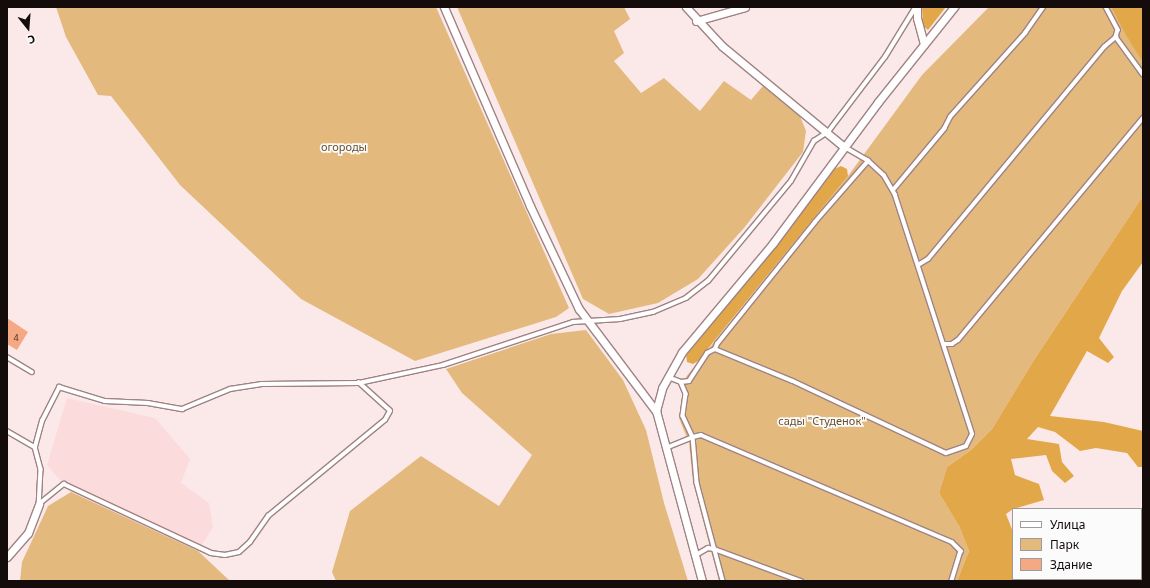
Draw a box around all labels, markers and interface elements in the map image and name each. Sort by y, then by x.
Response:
north arrow [8,8,48,48]
text: С [26,32,37,48]
park label: огороды [321,140,367,154]
house number: 4 [13,333,19,343]
park label: сады "Студенок" [778,414,866,428]
legend [1012,508,1142,580]
text: Улица [1050,516,1085,533]
text: Парк [1050,536,1079,553]
text: Здание [1050,556,1092,573]

